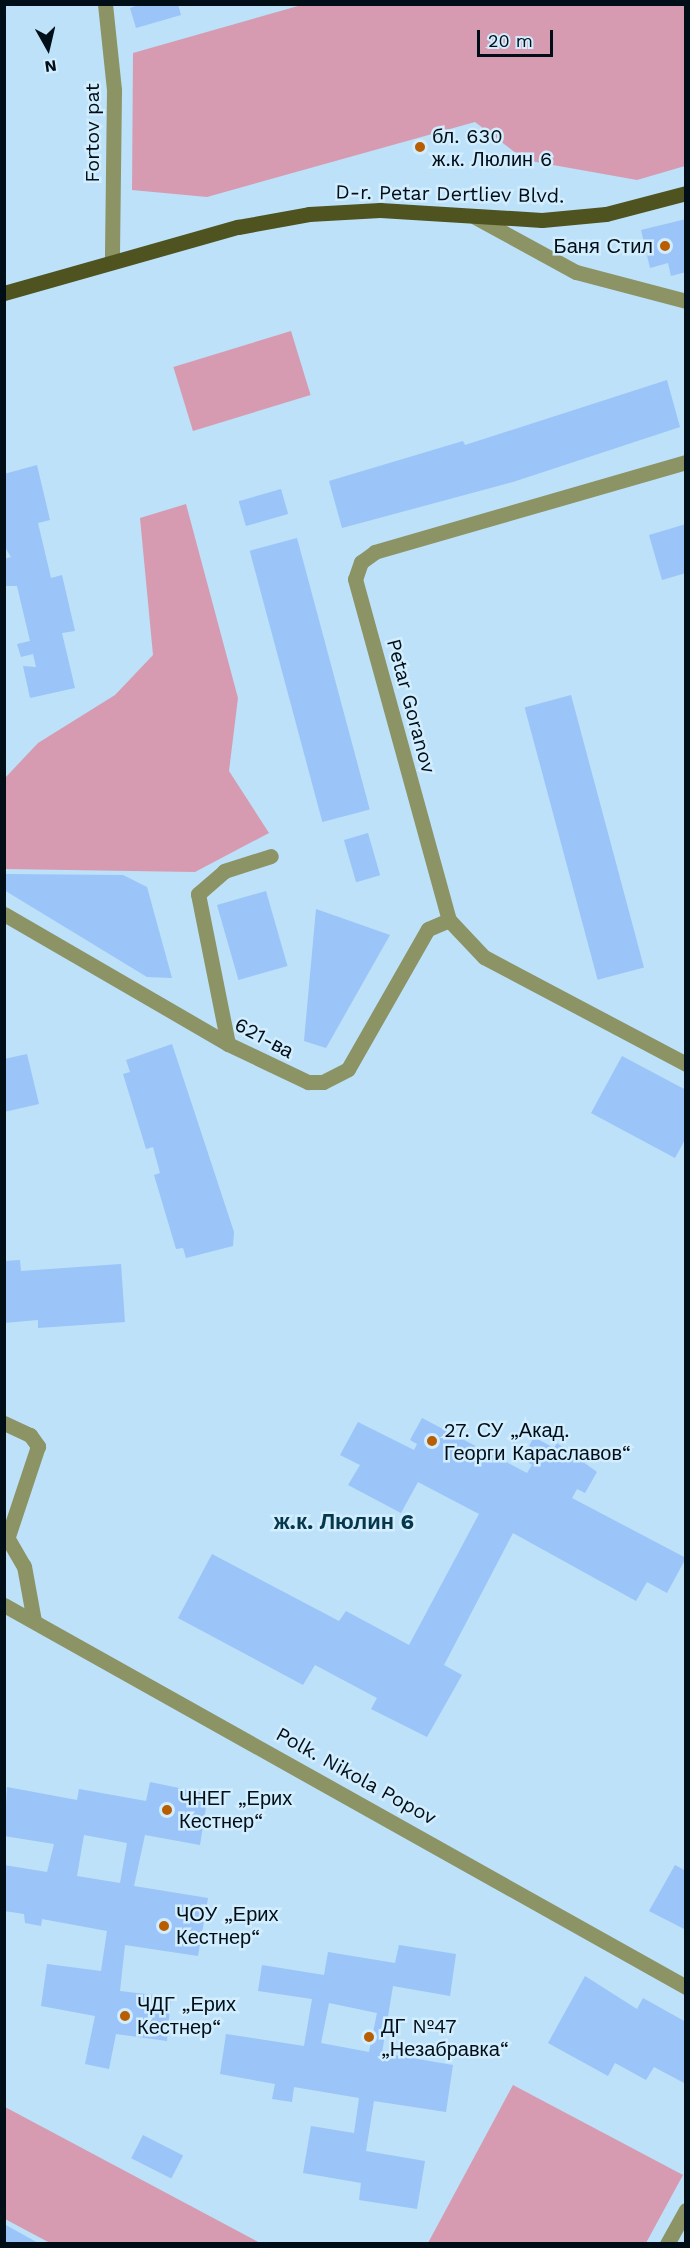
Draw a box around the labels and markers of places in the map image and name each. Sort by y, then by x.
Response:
place label: бл. 630 ж.к. Люлин 6 [432,124,552,171]
marker: бл. 630 ж.к. Люлин 6 [413,140,427,154]
place label: Баня Стил [554,234,653,258]
marker: Баня Стил [658,239,672,253]
place label: 27. СУ „Акад. Георги Караславов“ [444,1418,631,1465]
marker: 27. СУ „Акад. Георги Караславов“ [425,1434,439,1448]
place label: ЧНЕГ „Ерих Кестнер“ [179,1786,292,1833]
marker: ЧНЕГ „Ерих Кестнер“ [160,1803,174,1817]
place label: ЧОУ „Ерих Кестнер“ [176,1902,278,1949]
marker: ЧОУ „Ерих Кестнер“ [157,1919,171,1933]
place label: ЧДГ „Ерих Кестнер“ [137,1992,236,2039]
marker: ЧДГ „Ерих Кестнер“ [118,2009,132,2023]
place label: ДГ №47 „Незабравка“ [381,2014,509,2061]
marker: ДГ №47 „Незабравка“ [362,2030,376,2044]

